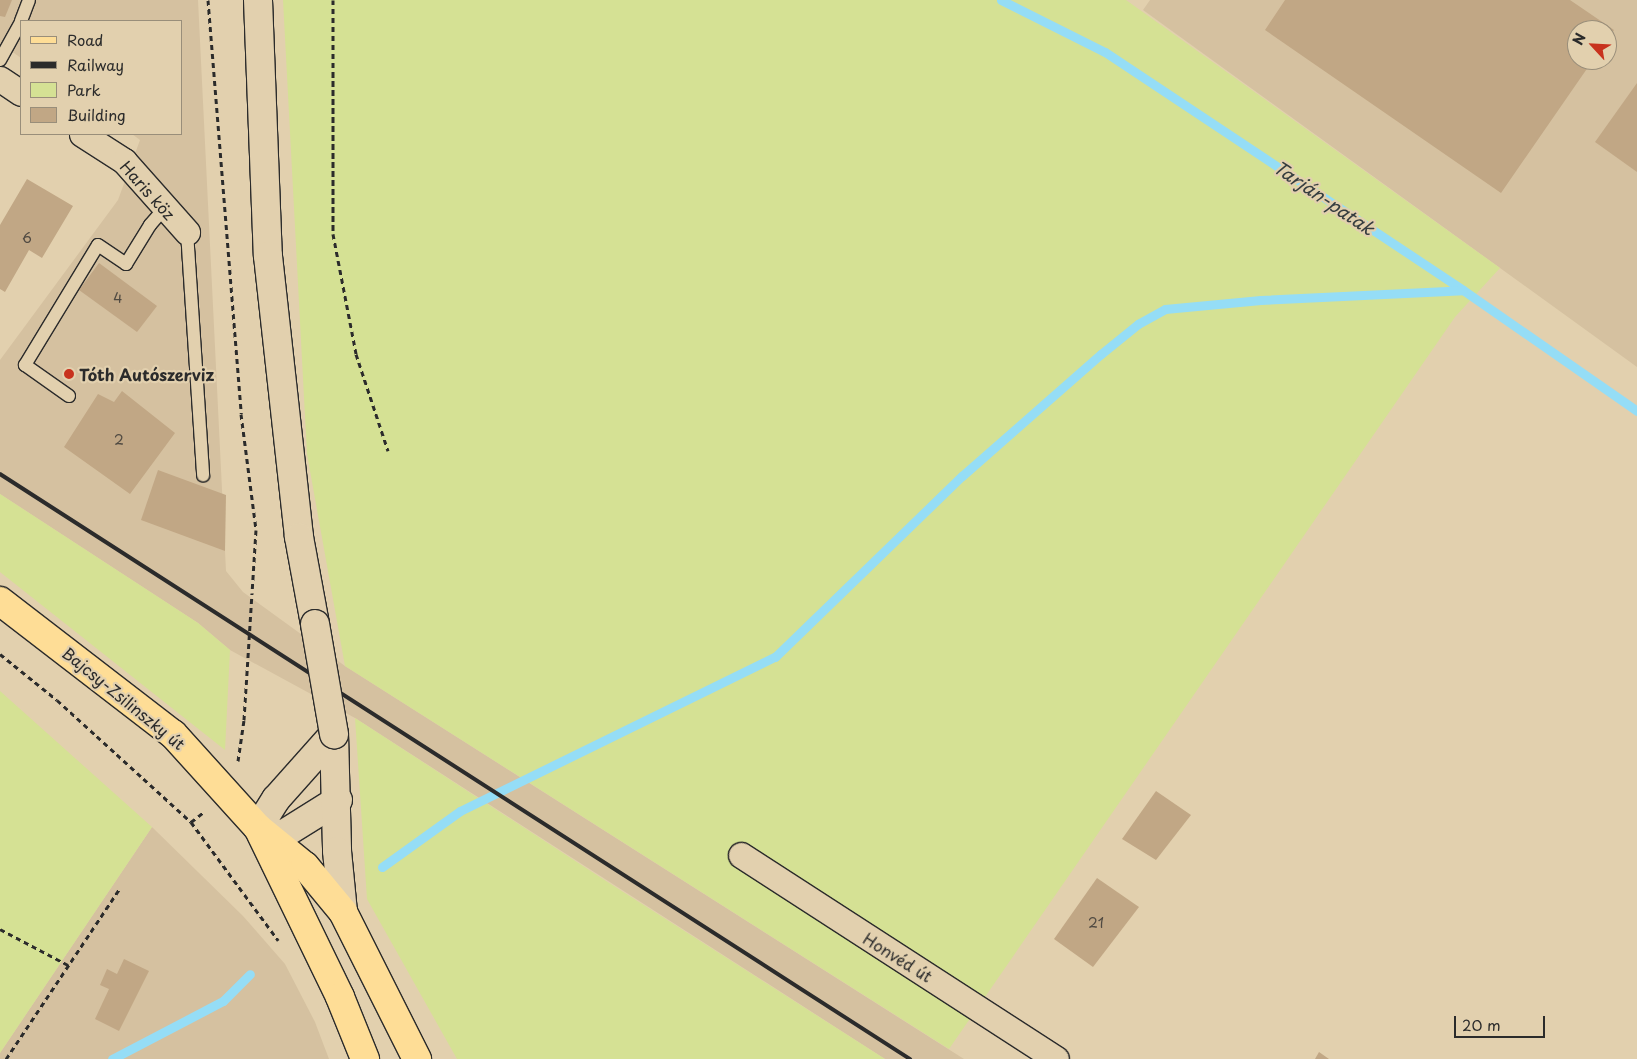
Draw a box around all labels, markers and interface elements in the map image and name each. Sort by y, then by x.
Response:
legend [20,20,182,135]
north arrow [1567,20,1617,70]
text: Road [67,28,103,51]
text: N [1567,29,1591,48]
text: Railway [67,53,124,76]
text: Park [67,78,101,101]
text: Building [67,103,126,126]
water label: Tarján-patak [1270,156,1378,240]
street label: Haris köz [116,157,180,223]
house number: 6 [22,230,32,246]
house number: 4 [113,290,123,306]
place label: Tóth Autószerviz [79,364,215,384]
marker: Tóth Autószerviz [63,368,75,380]
house number: 2 [114,432,124,448]
street label: Bajcsy-Zsilinszky út [58,642,190,754]
house number: 21 [1088,915,1104,931]
street label: Honvéd út [860,928,936,986]
scale bar [1457,1006,1548,1038]
text: 20 m [1462,1013,1501,1036]

